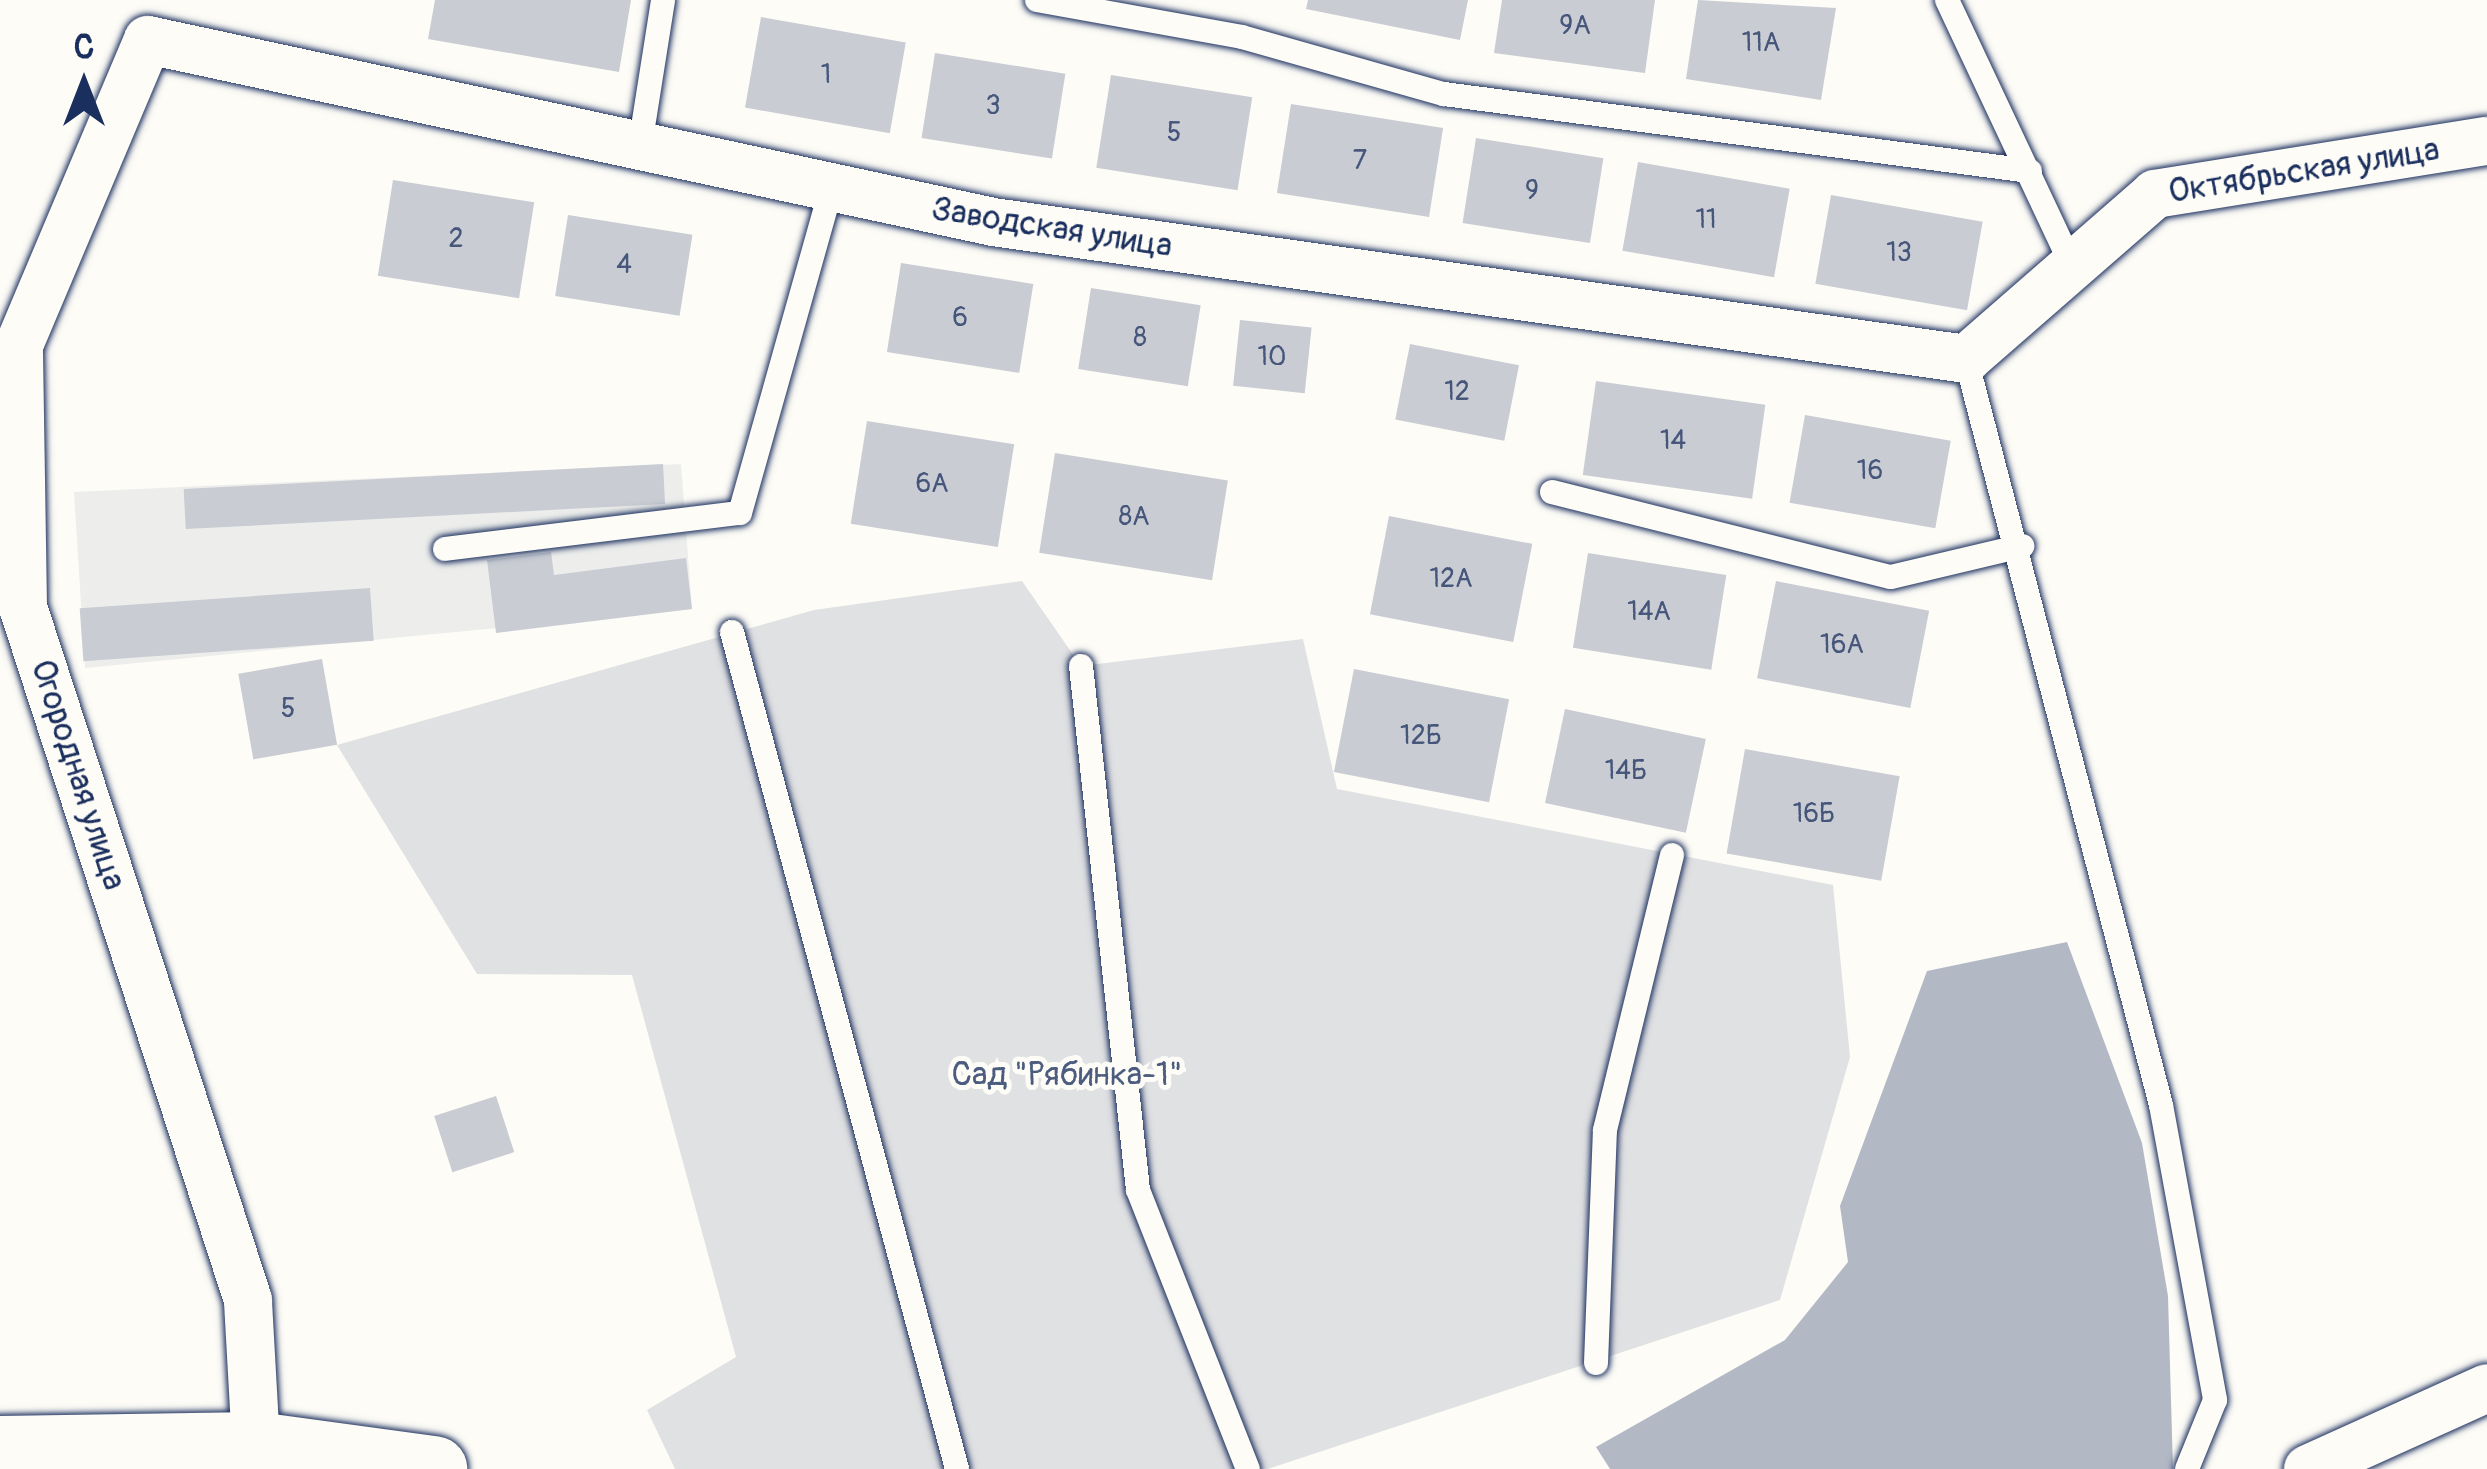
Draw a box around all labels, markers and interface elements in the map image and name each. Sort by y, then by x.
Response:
house number: 9А [1559,10,1591,42]
north arrow [24,24,144,144]
text: С [74,27,94,68]
house number: 11А [1742,27,1780,59]
house number: 1 [821,59,831,91]
house number: 3 [985,90,1001,122]
house number: 5 [1167,117,1181,149]
street label: Октябрьская улица [2166,130,2442,212]
house number: 7 [1353,145,1367,177]
house number: 9 [1525,175,1539,207]
street label: Заводская улица [929,189,1175,267]
house number: 11 [1695,204,1717,236]
house number: 2 [448,223,464,255]
house number: 13 [1886,237,1912,269]
house number: 4 [616,249,632,281]
house number: 6 [952,302,968,334]
house number: 8 [1133,322,1147,354]
house number: 10 [1258,341,1286,373]
house number: 12 [1444,376,1470,408]
house number: 14 [1660,425,1686,457]
house number: 16 [1857,455,1883,487]
house number: 6А [915,468,949,500]
house number: 8А [1118,501,1150,533]
house number: 12А [1429,563,1473,595]
house number: 14А [1627,596,1671,628]
house number: 16А [1820,629,1864,661]
street label: Огородная улица [22,655,134,895]
house number: 5 [281,693,295,725]
house number: 12Б [1400,720,1442,752]
house number: 14Б [1605,755,1647,787]
house number: 16Б [1793,798,1835,830]
park label: Сад "Рябинка-1" [952,1055,1182,1095]

